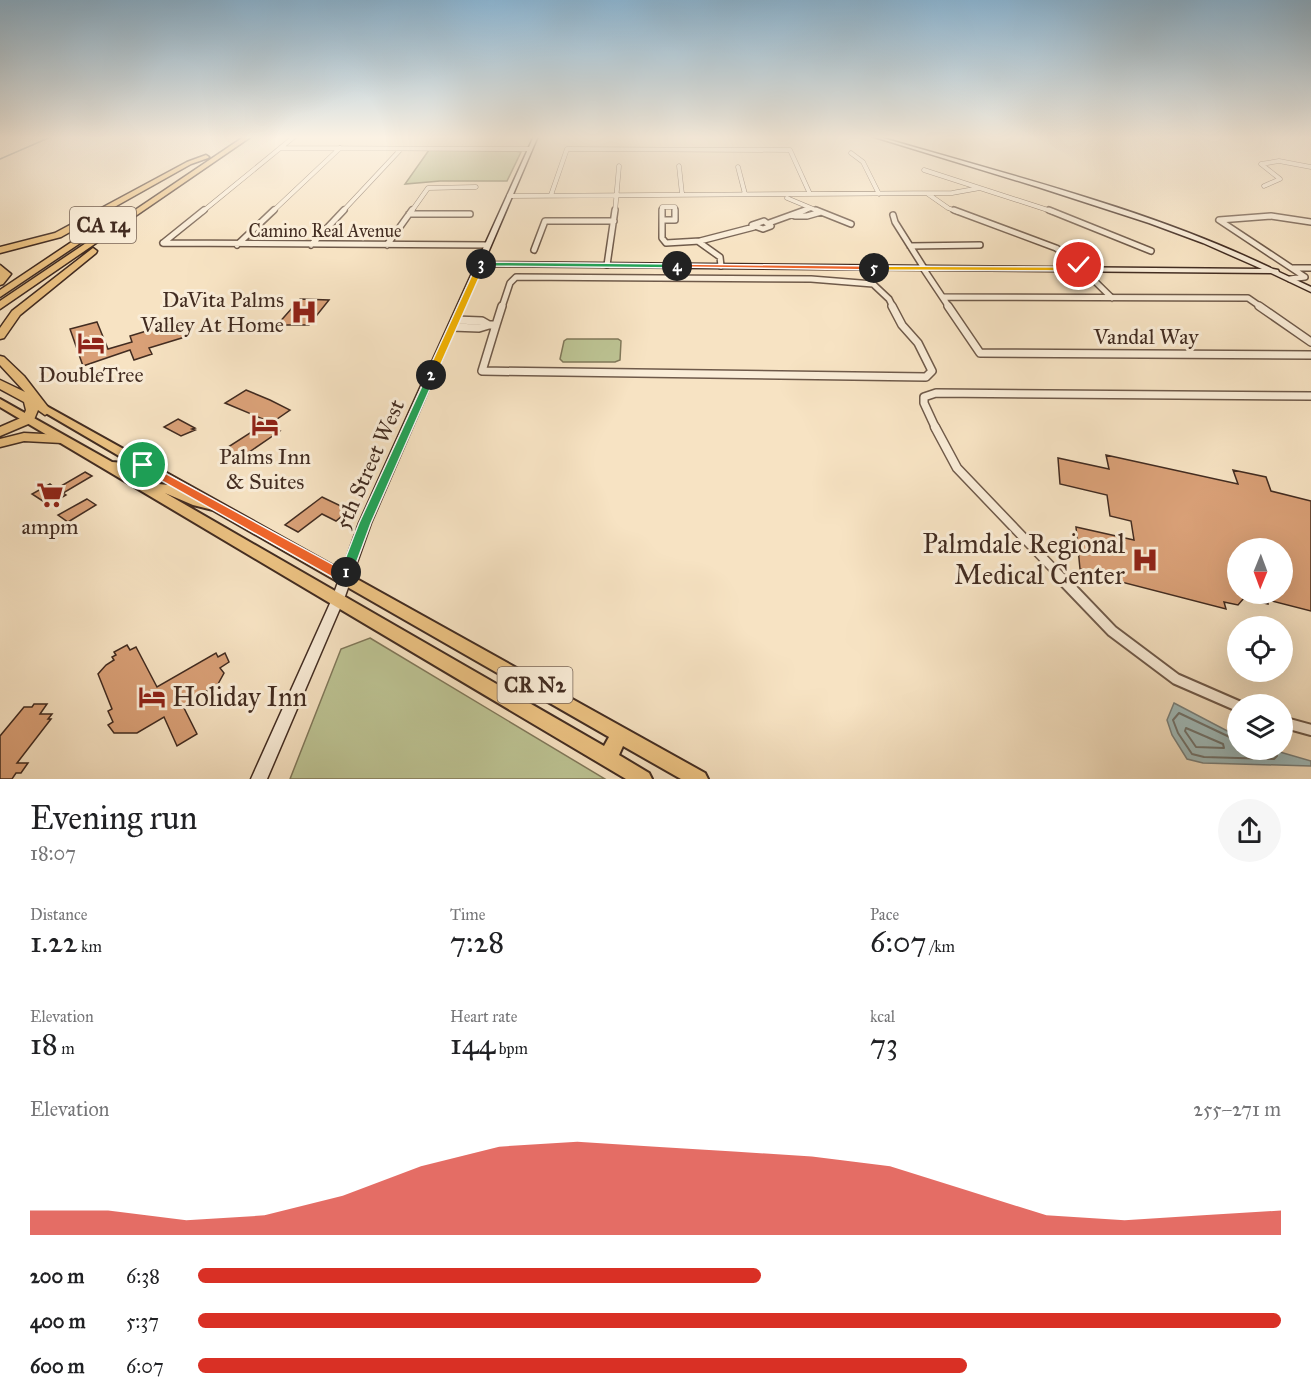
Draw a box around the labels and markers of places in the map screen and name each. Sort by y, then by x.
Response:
pin [1053,239,1104,290]
pin: 3 [466,249,496,279]
pin: 4 [662,251,692,281]
pin: 5 [859,253,889,283]
place label: DaVita Palms Valley At Home [140,286,284,338]
hospital icon: DaVita Palms Valley At Home [289,297,319,327]
hotel icon: DoubleTree [76,328,106,358]
pin: 2 [416,360,446,390]
place label: DoubleTree [38,361,144,388]
hotel icon: Palms Inn & Suites [250,410,280,440]
pin [117,439,168,490]
place label: Palms Inn & Suites [219,443,311,495]
supermarket icon: ampm [35,480,65,510]
place label: ampm [21,513,79,540]
place label: Palmdale Regional Medical Center [922,527,1126,591]
hospital icon: Palmdale Regional Medical Center [1130,545,1160,575]
pin: 1 [331,557,361,587]
place label: Holiday Inn [172,680,307,713]
hotel icon: Holiday Inn [137,682,167,712]

